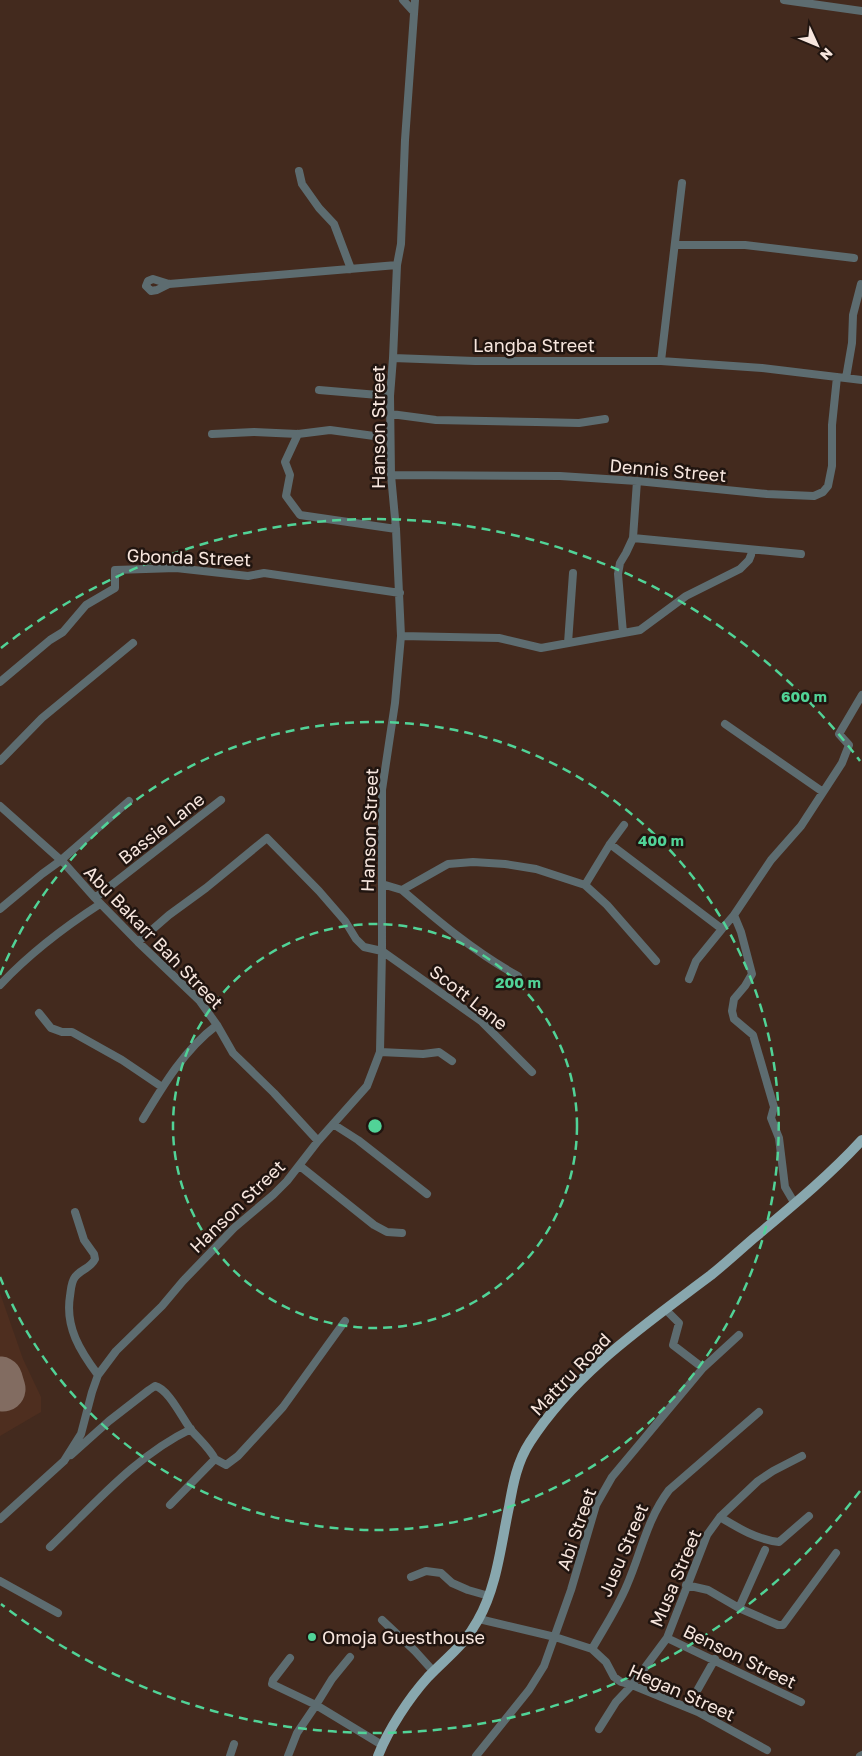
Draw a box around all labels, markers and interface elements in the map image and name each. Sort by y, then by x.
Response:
north arrow [792,20,842,70]
text: N [817,45,837,64]
street label: Langba Street [473,334,595,356]
street label: Hanson Street [367,365,389,489]
street label: Dennis Street [609,454,727,486]
street label: Gbonda Street [126,544,252,570]
text: 600 m [781,687,827,705]
street label: Hanson Street [356,768,382,892]
street label: Bassie Lane [114,788,208,868]
text: 400 m [638,831,684,849]
street label: Abu Bakarr Bah Street [80,861,228,1013]
street label: Scott Lane [426,960,512,1034]
text: 200 m [495,973,541,991]
centre of rings [366,1117,384,1135]
street label: Hanson Street [185,1155,289,1257]
street label: Mattru Road [525,1328,615,1420]
street label: Abi Street [552,1485,600,1573]
street label: Jusu Street [594,1500,652,1600]
street label: Musa Street [645,1526,705,1630]
street label: Benson Street [680,1619,800,1693]
place label: Omoja Guesthouse [322,1626,485,1648]
marker: Omoja Guesthouse [306,1631,318,1643]
street label: Hegan Street [625,1659,739,1725]

